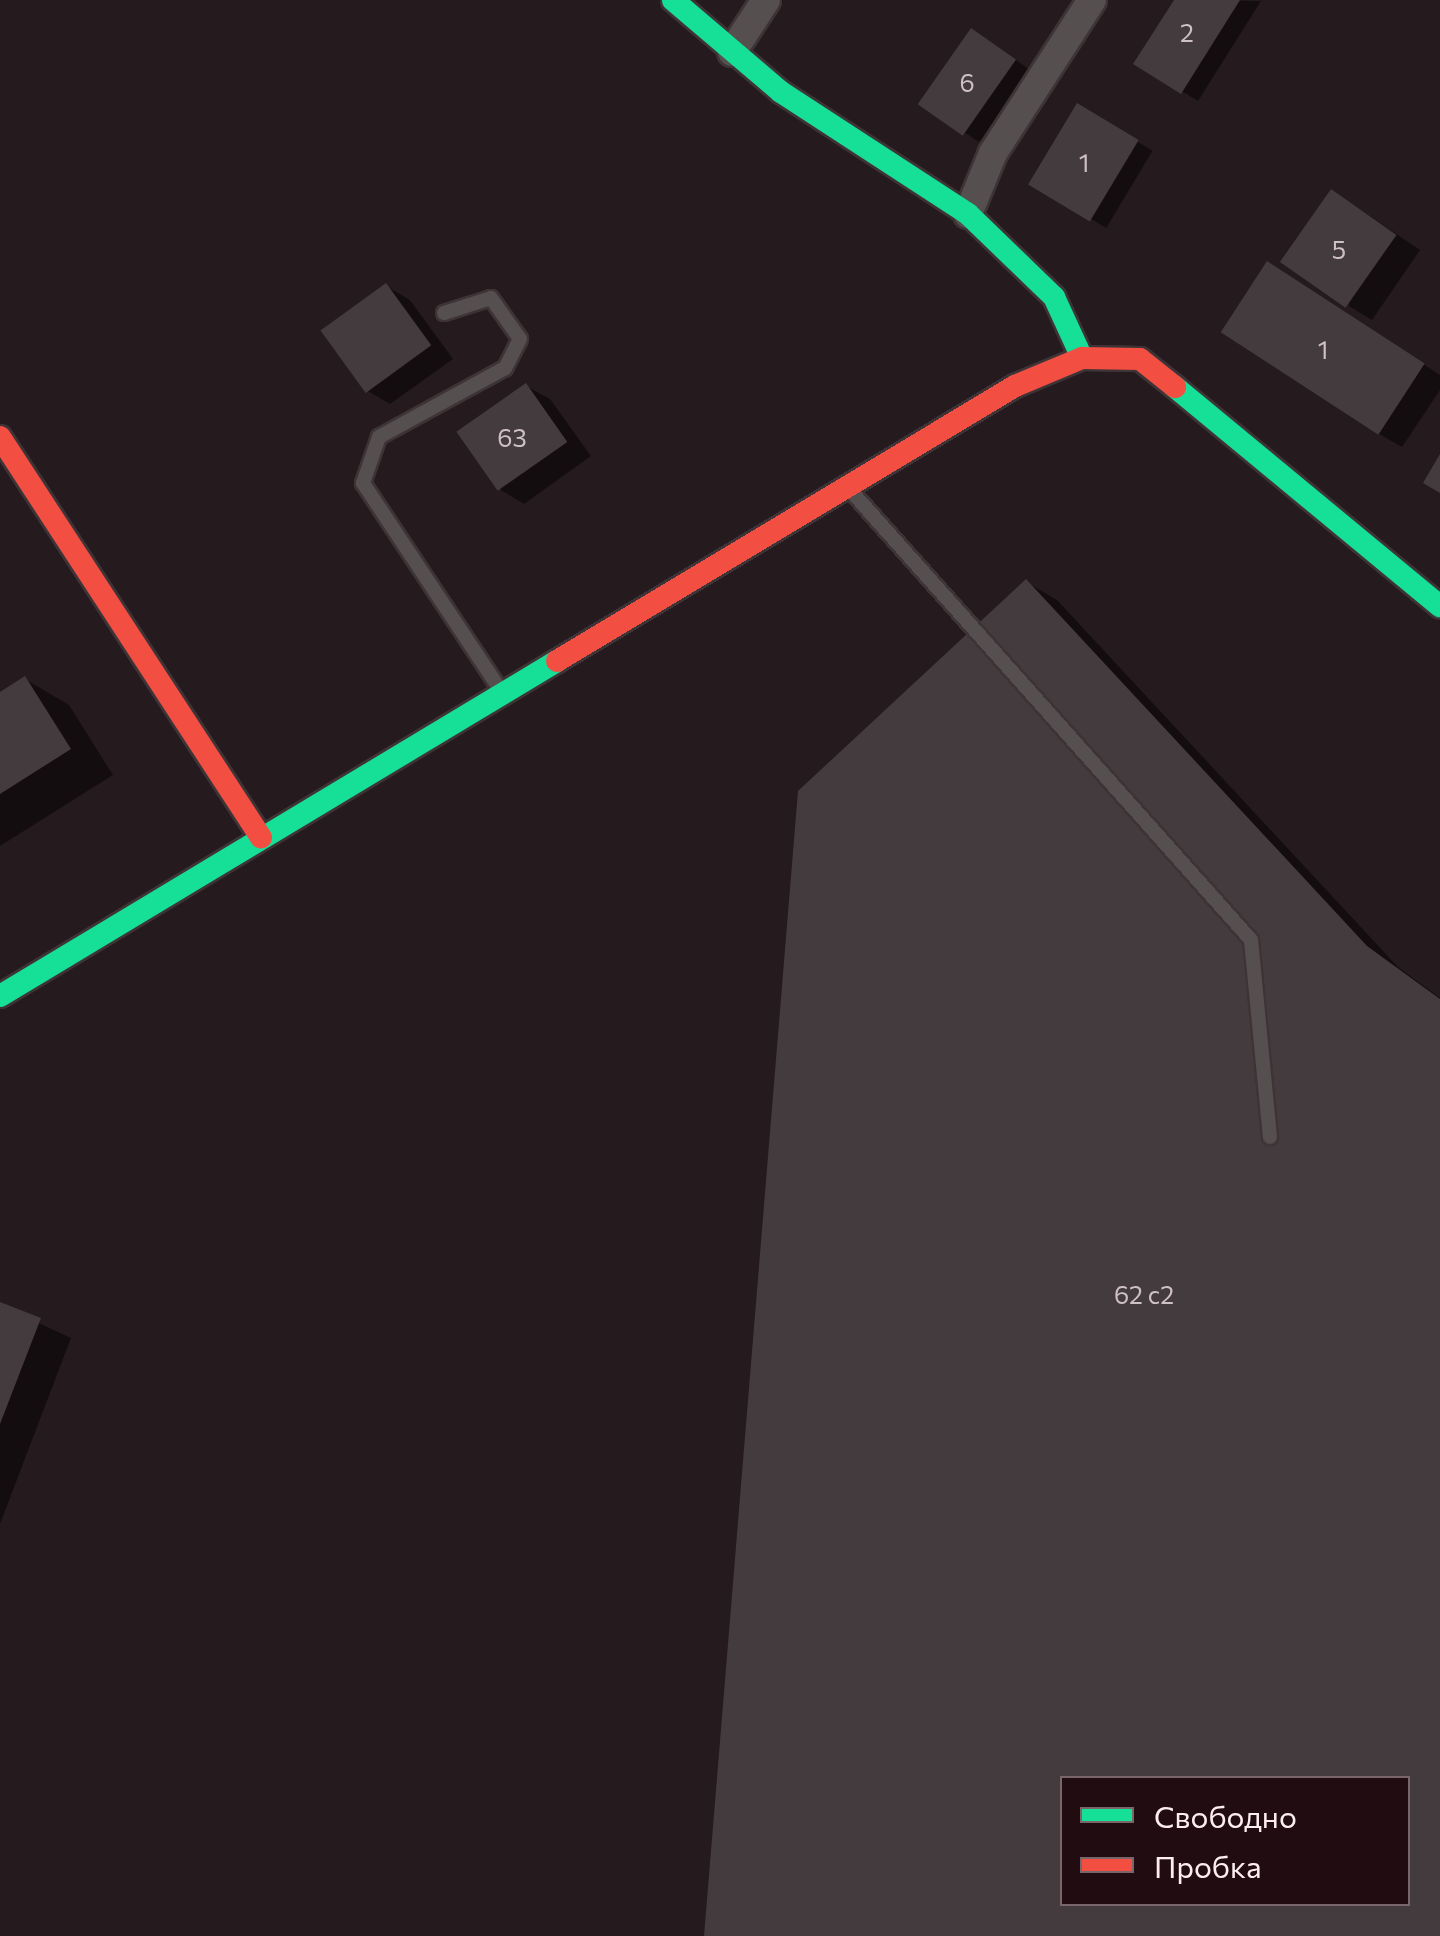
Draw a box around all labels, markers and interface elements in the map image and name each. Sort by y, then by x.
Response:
house number: 2 [1180,17,1194,47]
house number: 6 [959,67,975,97]
house number: 1 [1079,147,1089,177]
house number: 5 [1332,234,1346,264]
house number: 1 [1318,334,1328,364]
house number: 63 [497,422,527,452]
house number: 62 с2 [1114,1279,1174,1309]
legend [1060,1776,1410,1906]
text: Свободно [1154,1797,1297,1834]
text: Пробка [1154,1847,1262,1884]

